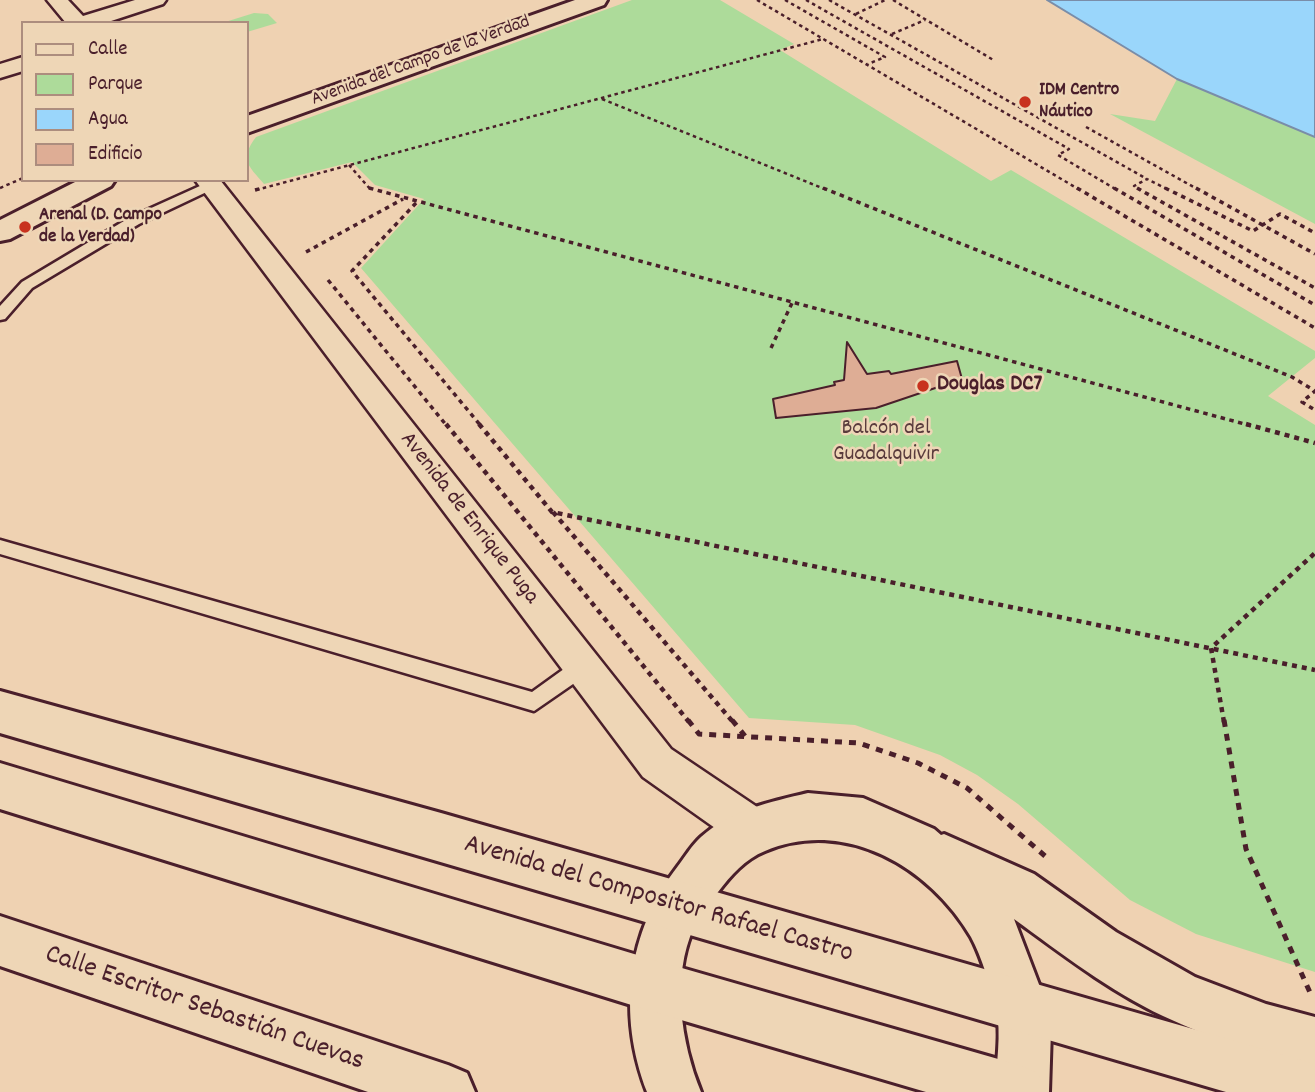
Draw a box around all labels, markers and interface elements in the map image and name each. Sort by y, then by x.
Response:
street label: Avenida del Campo de la Verdad [309,12,533,112]
legend [21,21,248,182]
text: Calle [88,35,127,65]
text: Parque [88,70,143,100]
place label: IDM Centro Náutico [1039,80,1119,124]
marker: IDM Centro Náutico [1017,94,1033,110]
text: Agua [88,105,128,135]
text: Edificio [88,140,143,170]
place label: Arenal (D. Campo de la Verdad) [39,205,162,249]
marker: Arenal (D. Campo de la Verdad) [17,219,33,235]
place label: Douglas DC7 [937,372,1042,400]
marker: Douglas DC7 [915,378,931,394]
park label: Balcón del Guadalquivir [833,416,939,470]
street label: Avenida de Enrique Puga [392,427,544,611]
street label: Avenida del Compositor Rafael Castro [460,829,856,973]
street label: Calle Escritor Sebastián Cuevas [40,940,368,1080]

